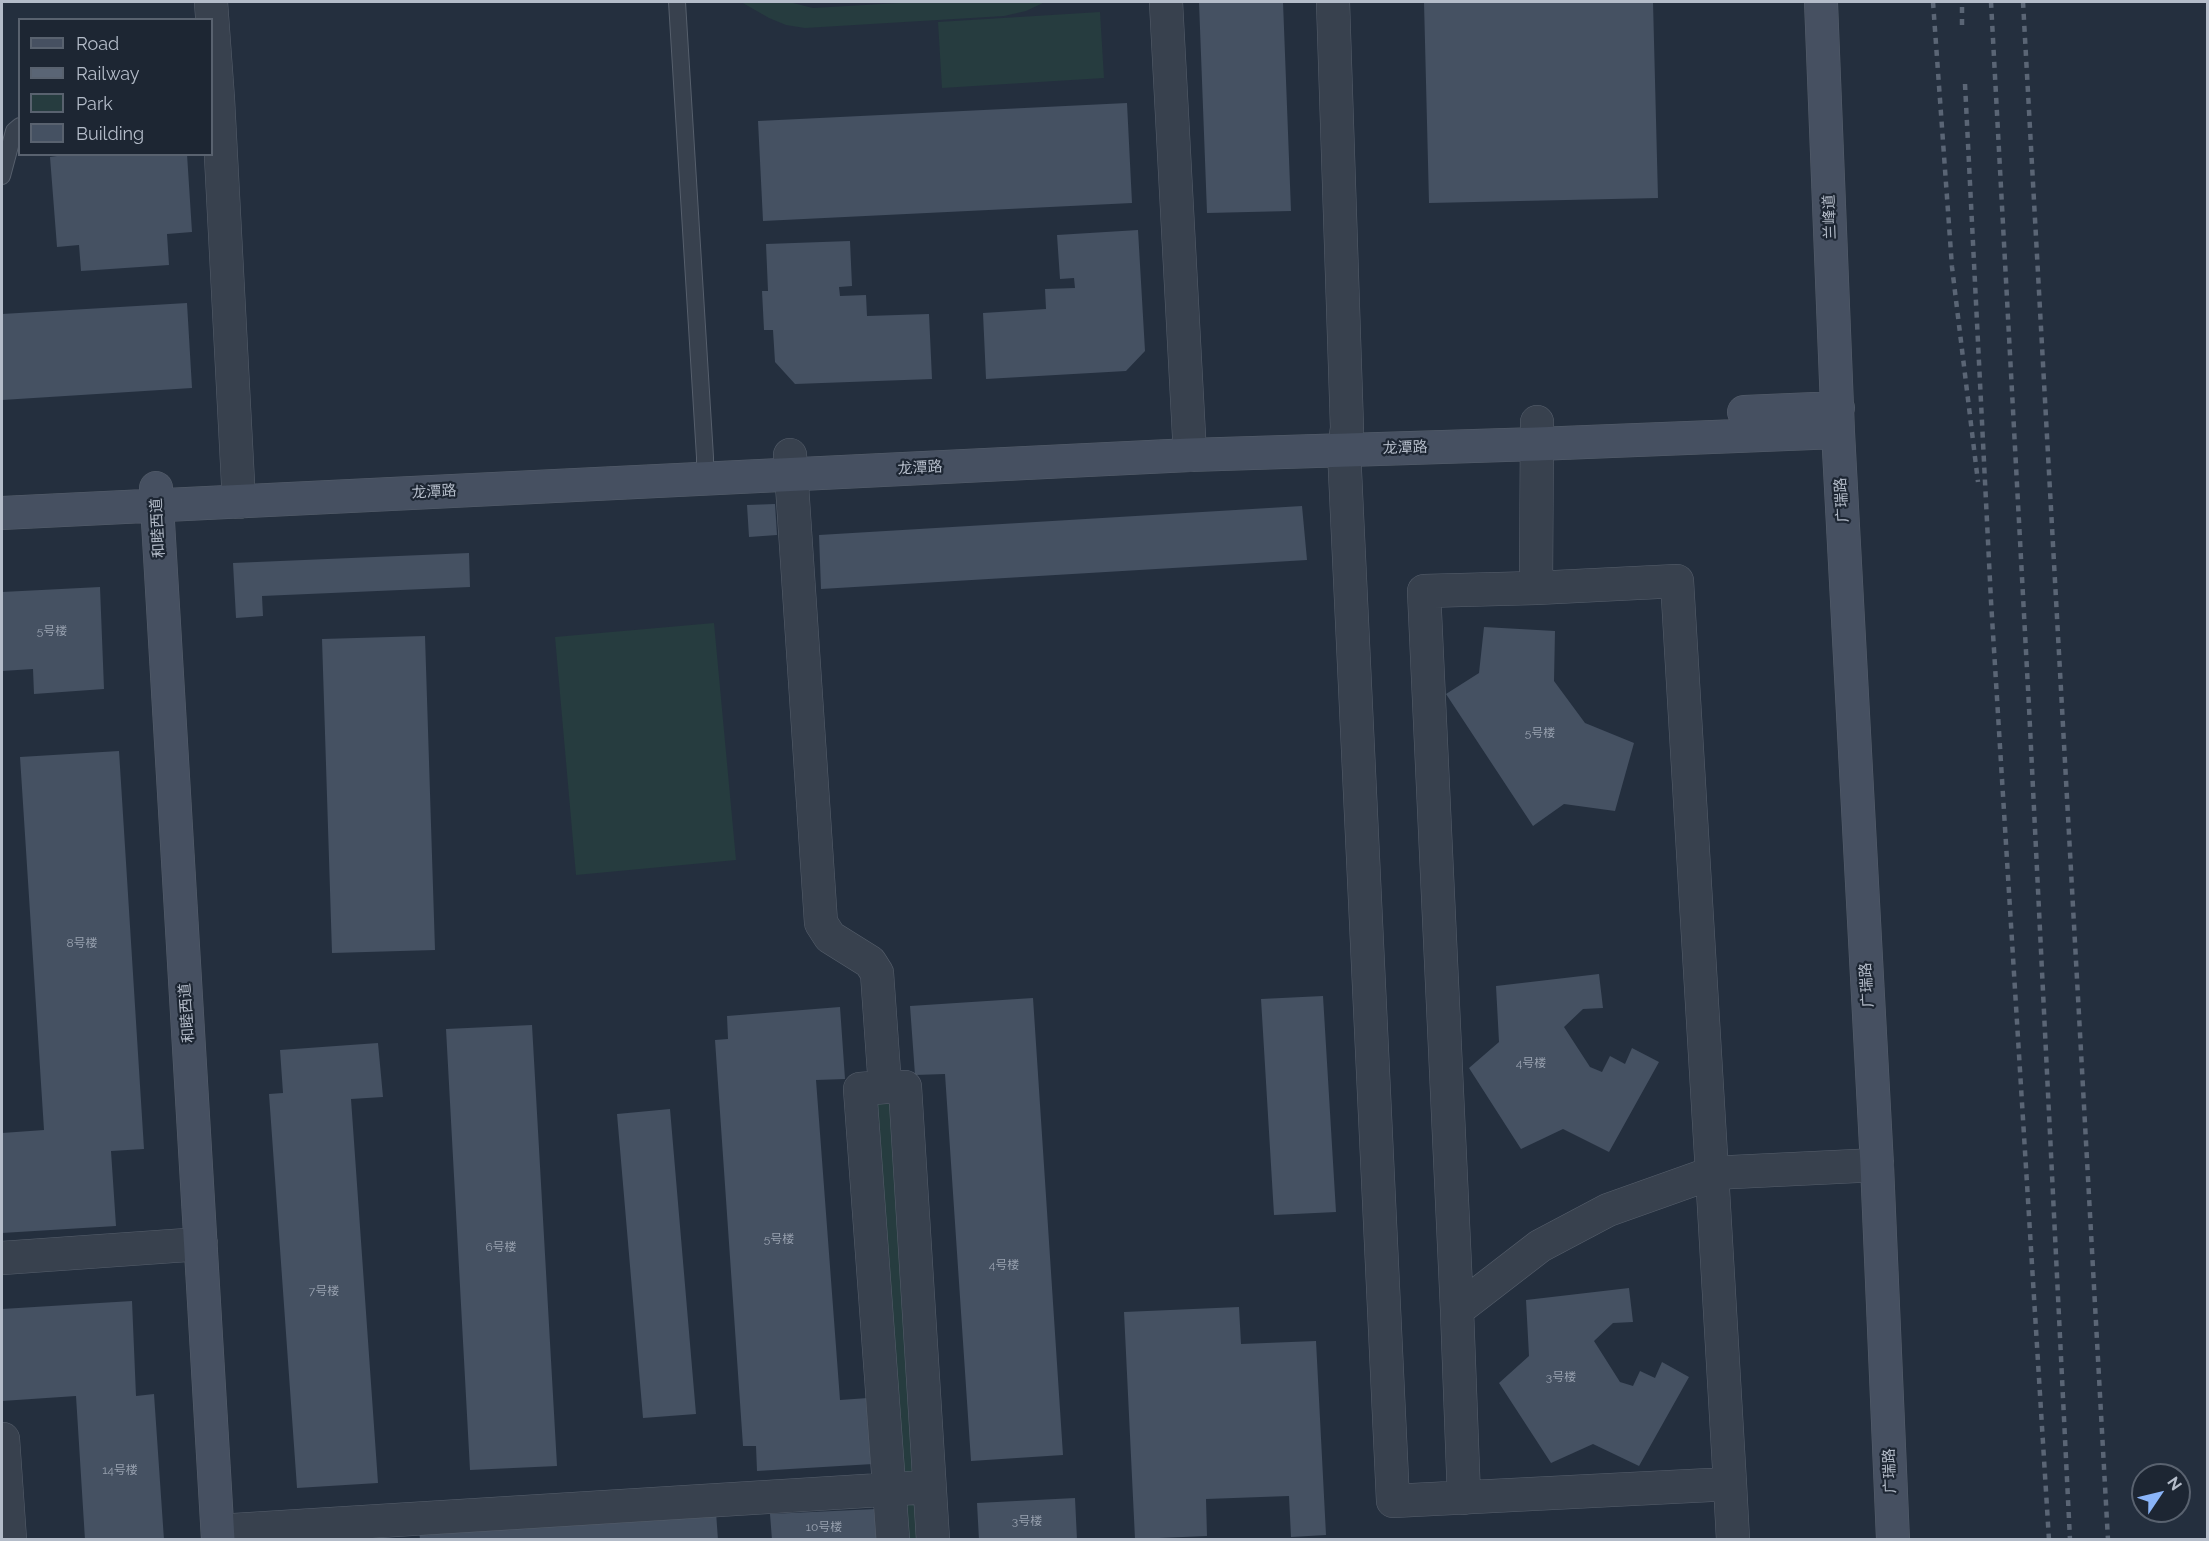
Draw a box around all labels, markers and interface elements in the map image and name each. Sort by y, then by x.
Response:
legend [18,18,213,156]
text: Road [76,33,119,54]
text: Railway [76,63,140,84]
text: Park [76,93,113,114]
text: Building [76,123,144,144]
street label: 兰峰道 [1820,194,1840,240]
street label: 龙潭路 [1382,438,1428,458]
street label: 龙潭路 [897,458,943,478]
street label: 广瑞路 [1832,477,1852,523]
street label: 龙潭路 [411,482,457,502]
street label: 和睦西道 [147,498,169,558]
house number: 5号楼 [37,624,67,638]
house number: 5号楼 [1525,726,1555,740]
house number: 8号楼 [66,936,98,950]
street label: 广瑞路 [1857,962,1877,1008]
street label: 和睦西道 [176,982,198,1044]
house number: 4号楼 [1516,1056,1546,1070]
house number: 5号楼 [764,1232,794,1246]
house number: 6号楼 [485,1240,517,1254]
house number: 4号楼 [989,1258,1019,1272]
house number: 7号楼 [309,1284,339,1298]
house number: 3号楼 [1546,1370,1576,1384]
street label: 广瑞路 [1880,1448,1900,1494]
house number: 14号楼 [102,1463,138,1477]
north arrow [2131,1463,2191,1523]
text: N [2163,1473,2186,1494]
house number: 3号楼 [1012,1514,1042,1528]
house number: 10号楼 [806,1520,842,1534]

